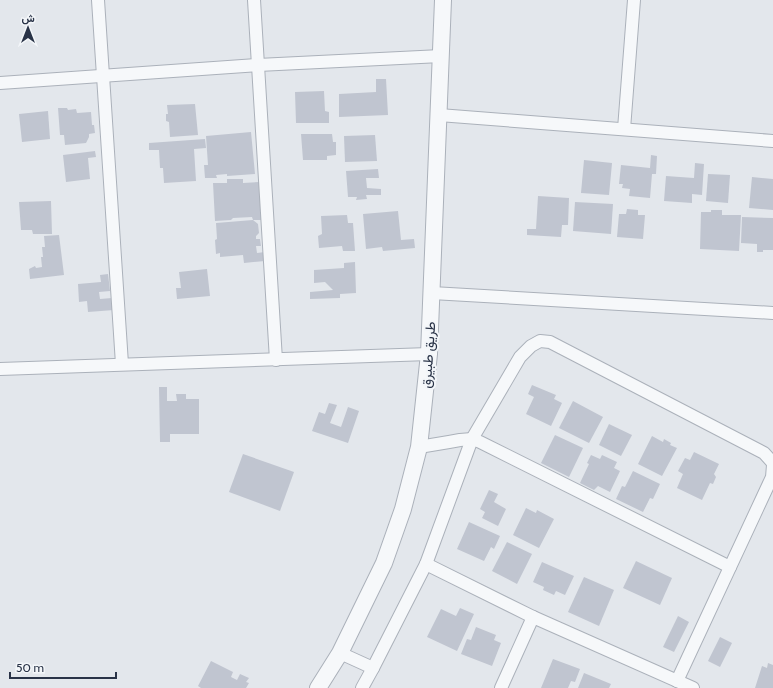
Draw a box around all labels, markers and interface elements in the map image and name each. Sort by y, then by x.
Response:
north arrow [8,8,48,48]
text: ش [21,11,35,25]
street label: طريق طبيرق [417,321,439,389]
scale bar [10,654,116,680]
text: 50 m [16,660,44,675]

